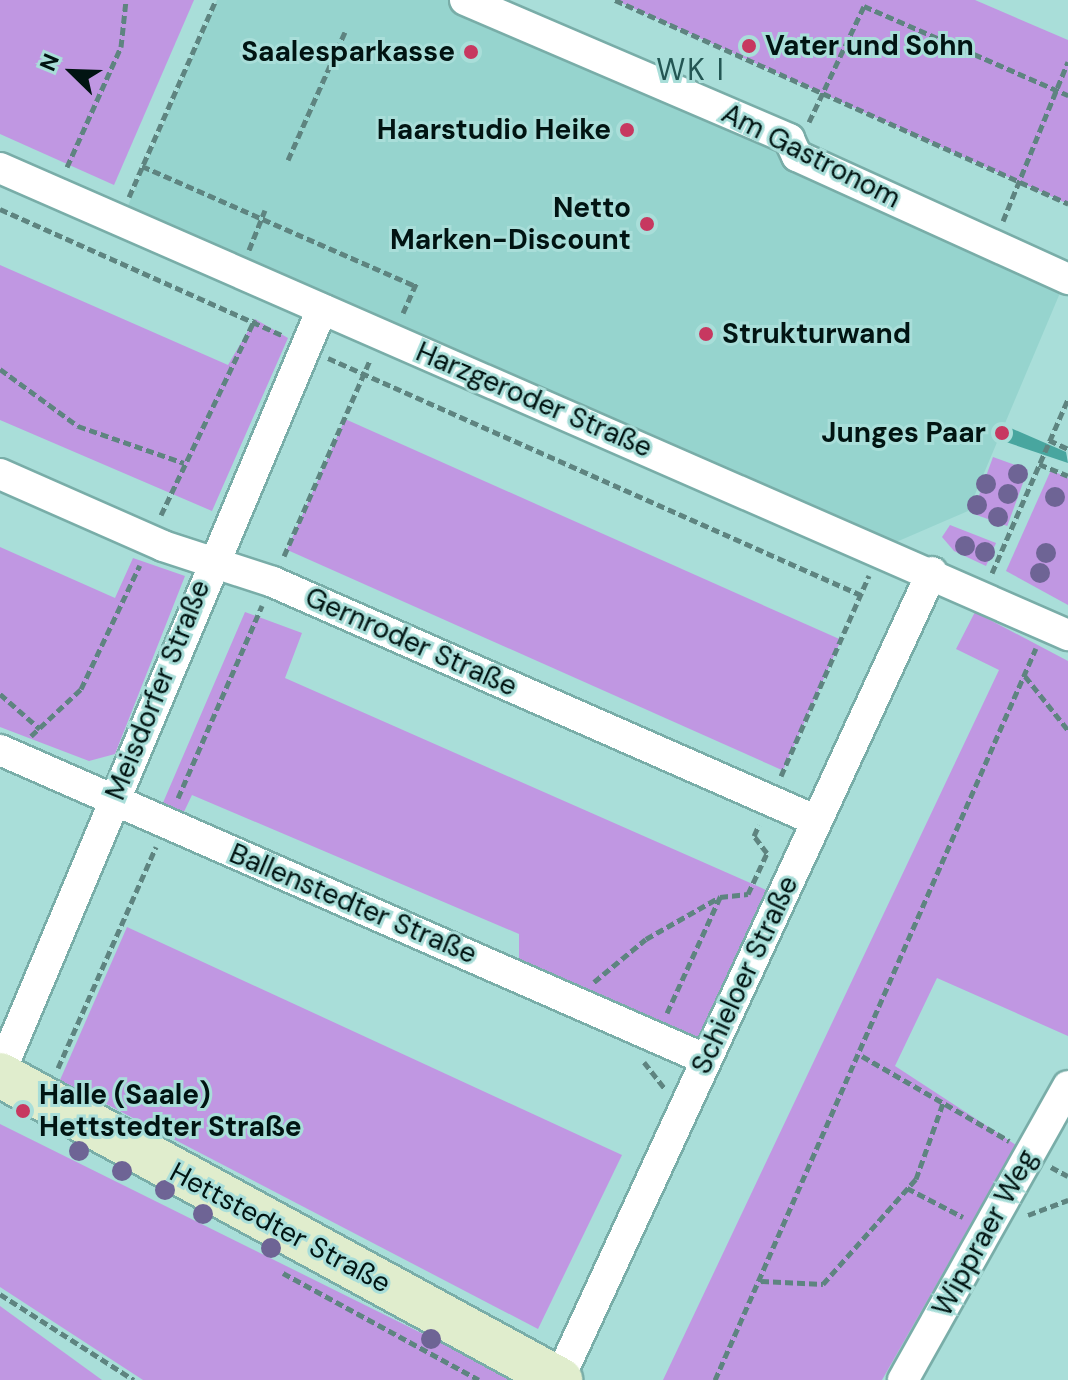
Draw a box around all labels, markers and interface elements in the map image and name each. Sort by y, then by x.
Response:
place label: Vater und Sohn [765,29,974,63]
north arrow [32,32,112,112]
place label: Saalesparkasse [241,35,455,69]
marker: Vater und Sohn [740,37,758,55]
marker: Saalesparkasse [462,43,480,61]
text: N [33,49,66,75]
district label: WK I [656,52,726,88]
street label: Am Gastronom [716,97,906,215]
place label: Haarstudio Heike [377,113,611,147]
marker: Haarstudio Heike [618,121,636,139]
place label: Netto Marken-Discount [390,191,631,257]
marker: Netto Marken-Discount [638,215,656,233]
place label: Strukturwand [722,317,911,351]
marker: Strukturwand [697,325,715,343]
street label: Harzgeroder Straße [411,335,657,465]
place label: Junges Paar [821,416,986,450]
marker: Junges Paar [993,424,1011,442]
street label: Meisdorfer Straße [99,575,217,805]
street label: Gernroder Straße [300,580,522,704]
street label: Ballenstedter Straße [224,837,482,971]
street label: Schieloer Straße [684,871,806,1079]
place label: Halle (Saale) Hettstedter Straße [39,1078,302,1144]
marker: Halle (Saale) Hettstedter Straße [14,1102,32,1120]
street label: Wippraer Weg [925,1144,1045,1322]
street label: Hettstedter Straße [164,1156,396,1300]

